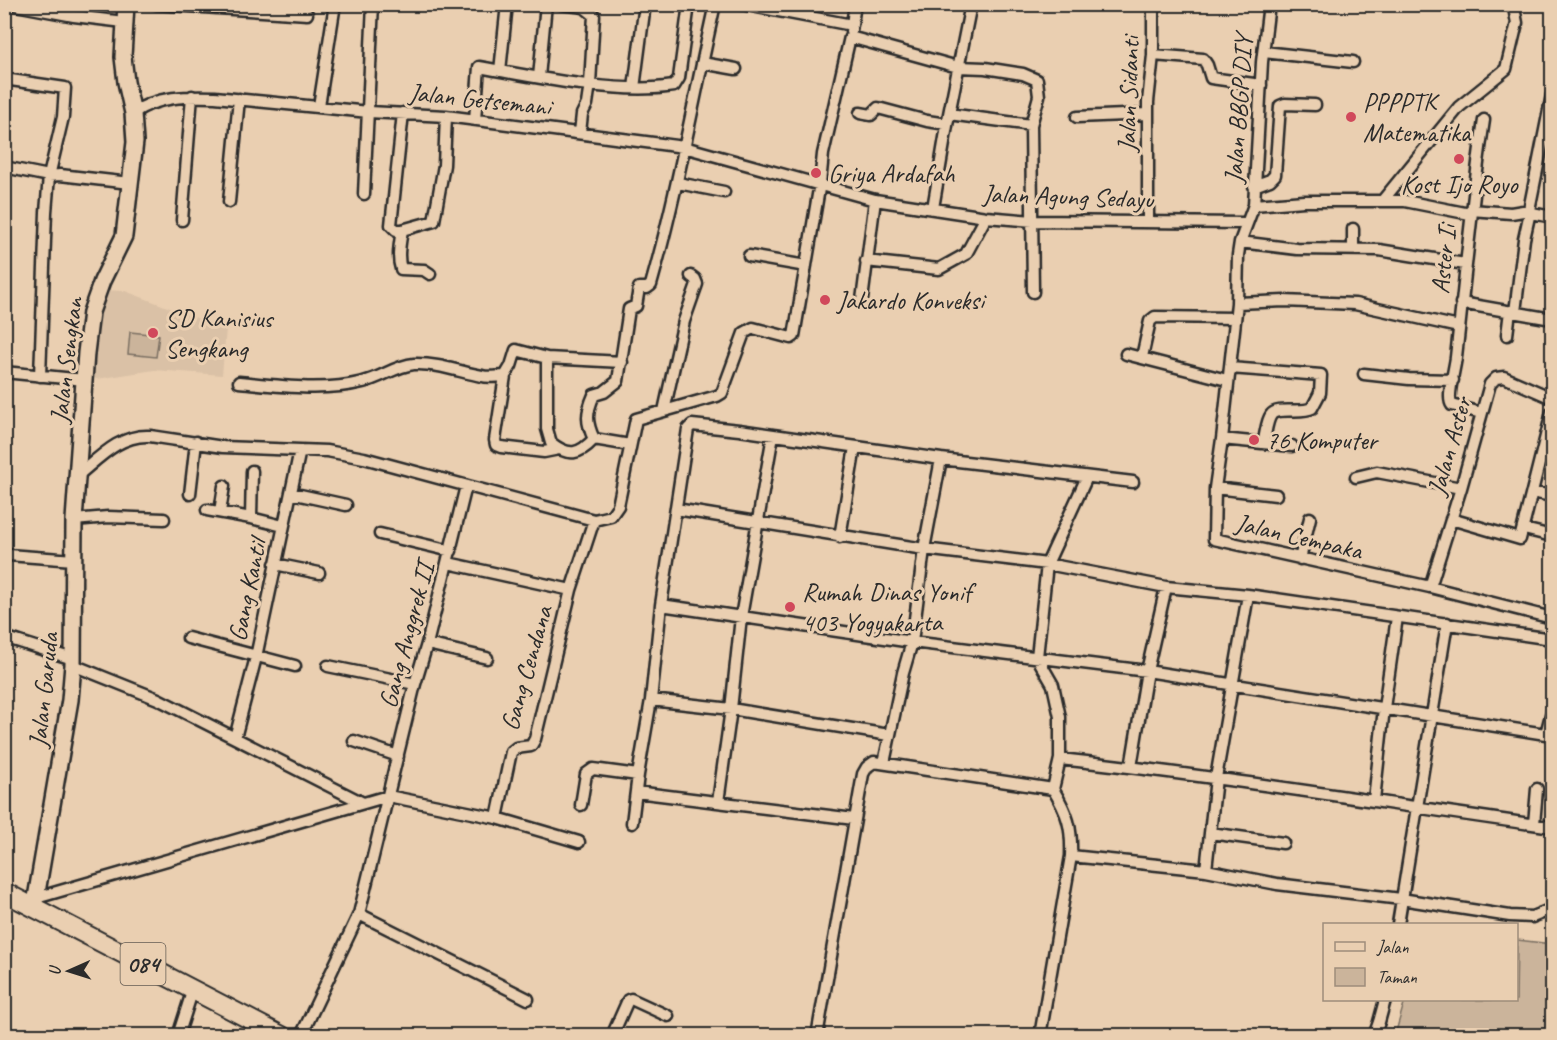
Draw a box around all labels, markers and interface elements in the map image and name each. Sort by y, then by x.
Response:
street label: Jalan BBGP DIY [1217,29,1260,186]
street label: Jalan Sidanti [1110,32,1147,155]
street label: Jalan Getsemani [406,75,555,124]
place label: PPPPTK Matematika [1363,86,1472,149]
marker: PPPPTK Matematika [1344,110,1358,124]
marker: Kost Ijo Royo [1452,152,1466,166]
place label: Griya Ardafah [828,157,956,190]
marker: Griya Ardafah [809,166,823,180]
place label: Kost Ijo Royo [1401,168,1519,201]
street label: Jalan Agung Sedayu [980,177,1155,216]
street label: Aster Ii [1423,220,1464,295]
place label: Jakardo Konveksi [835,284,987,317]
marker: Jakardo Konveksi [818,293,832,307]
street label: Jalan Sengkan [42,294,91,427]
place label: SD Kanisius Sengkang [165,302,275,365]
marker: SD Kanisius Sengkang [146,326,160,340]
street label: Jalan Aster [1419,392,1480,501]
place label: 76 Komputer [1266,424,1380,457]
marker: 76 Komputer [1247,433,1261,447]
street label: Jalan Cempaka [1231,506,1367,567]
street label: Gang Kantil [221,532,275,644]
street label: Gang Anggrek II [371,553,443,712]
place label: Rumah Dinas Yonif 403 Yogyakarta [802,576,977,639]
marker: Rumah Dinas Yonif 403 Yogyakarta [783,600,797,614]
street label: Gang Cendana [493,601,560,734]
street label: Jalan Garuda [21,630,66,751]
legend [1323,923,1518,1001]
text: Jalan [1376,936,1409,958]
north arrow [39,941,99,1001]
road number: 084 [120,943,166,985]
text: U [45,964,65,976]
text: Taman [1377,966,1418,988]

